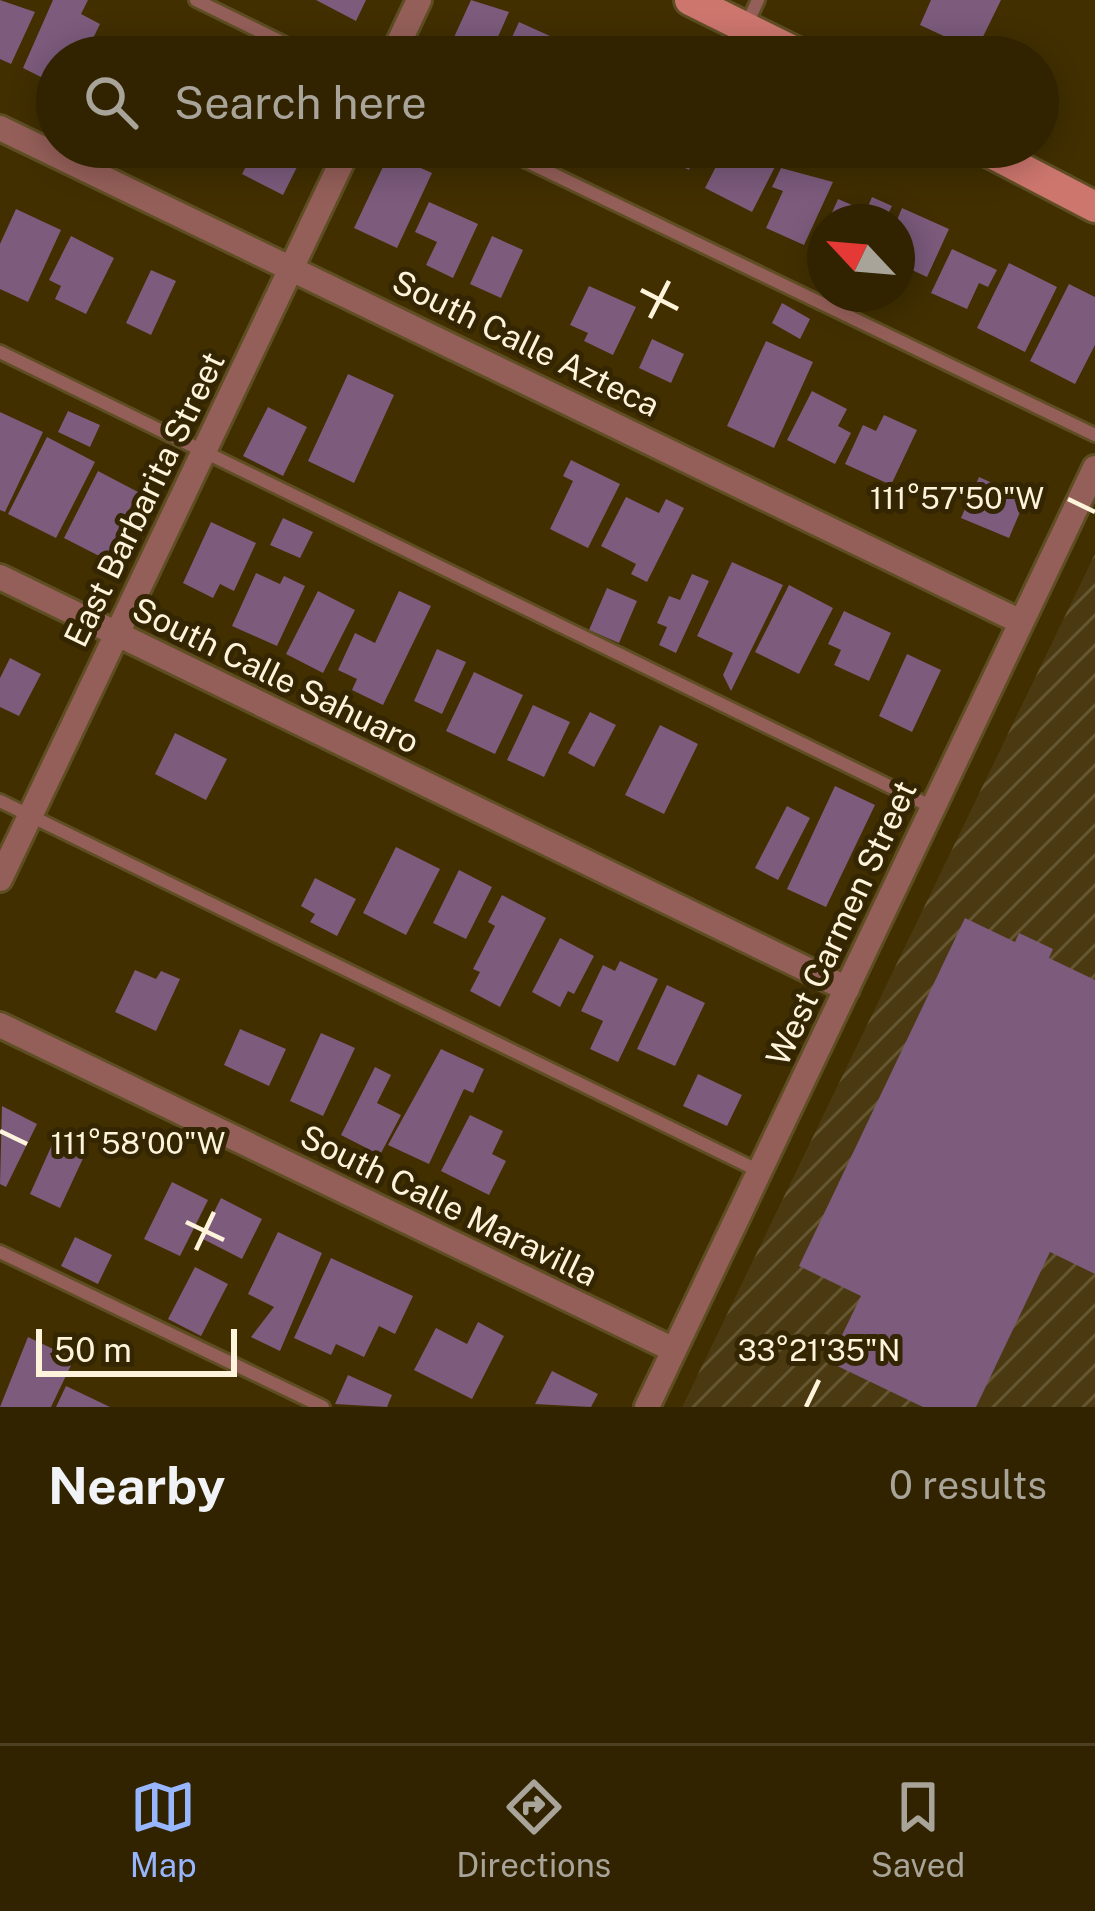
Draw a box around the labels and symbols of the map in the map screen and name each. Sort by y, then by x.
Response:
north arrow [807,204,915,312]
street label: South Calle Azteca [386,262,666,424]
street label: East Barbarita Street [56,346,232,652]
text: 111°57'50"W [870,480,1044,516]
street label: South Calle Sahuaro [127,589,425,761]
street label: West Carmen Street [758,774,924,1072]
street label: South Calle Maravilla [294,1117,604,1293]
text: 111°58'00"W [51,1125,225,1161]
scale bar [36,1323,237,1376]
text: 33°21'35"N [738,1332,900,1368]

